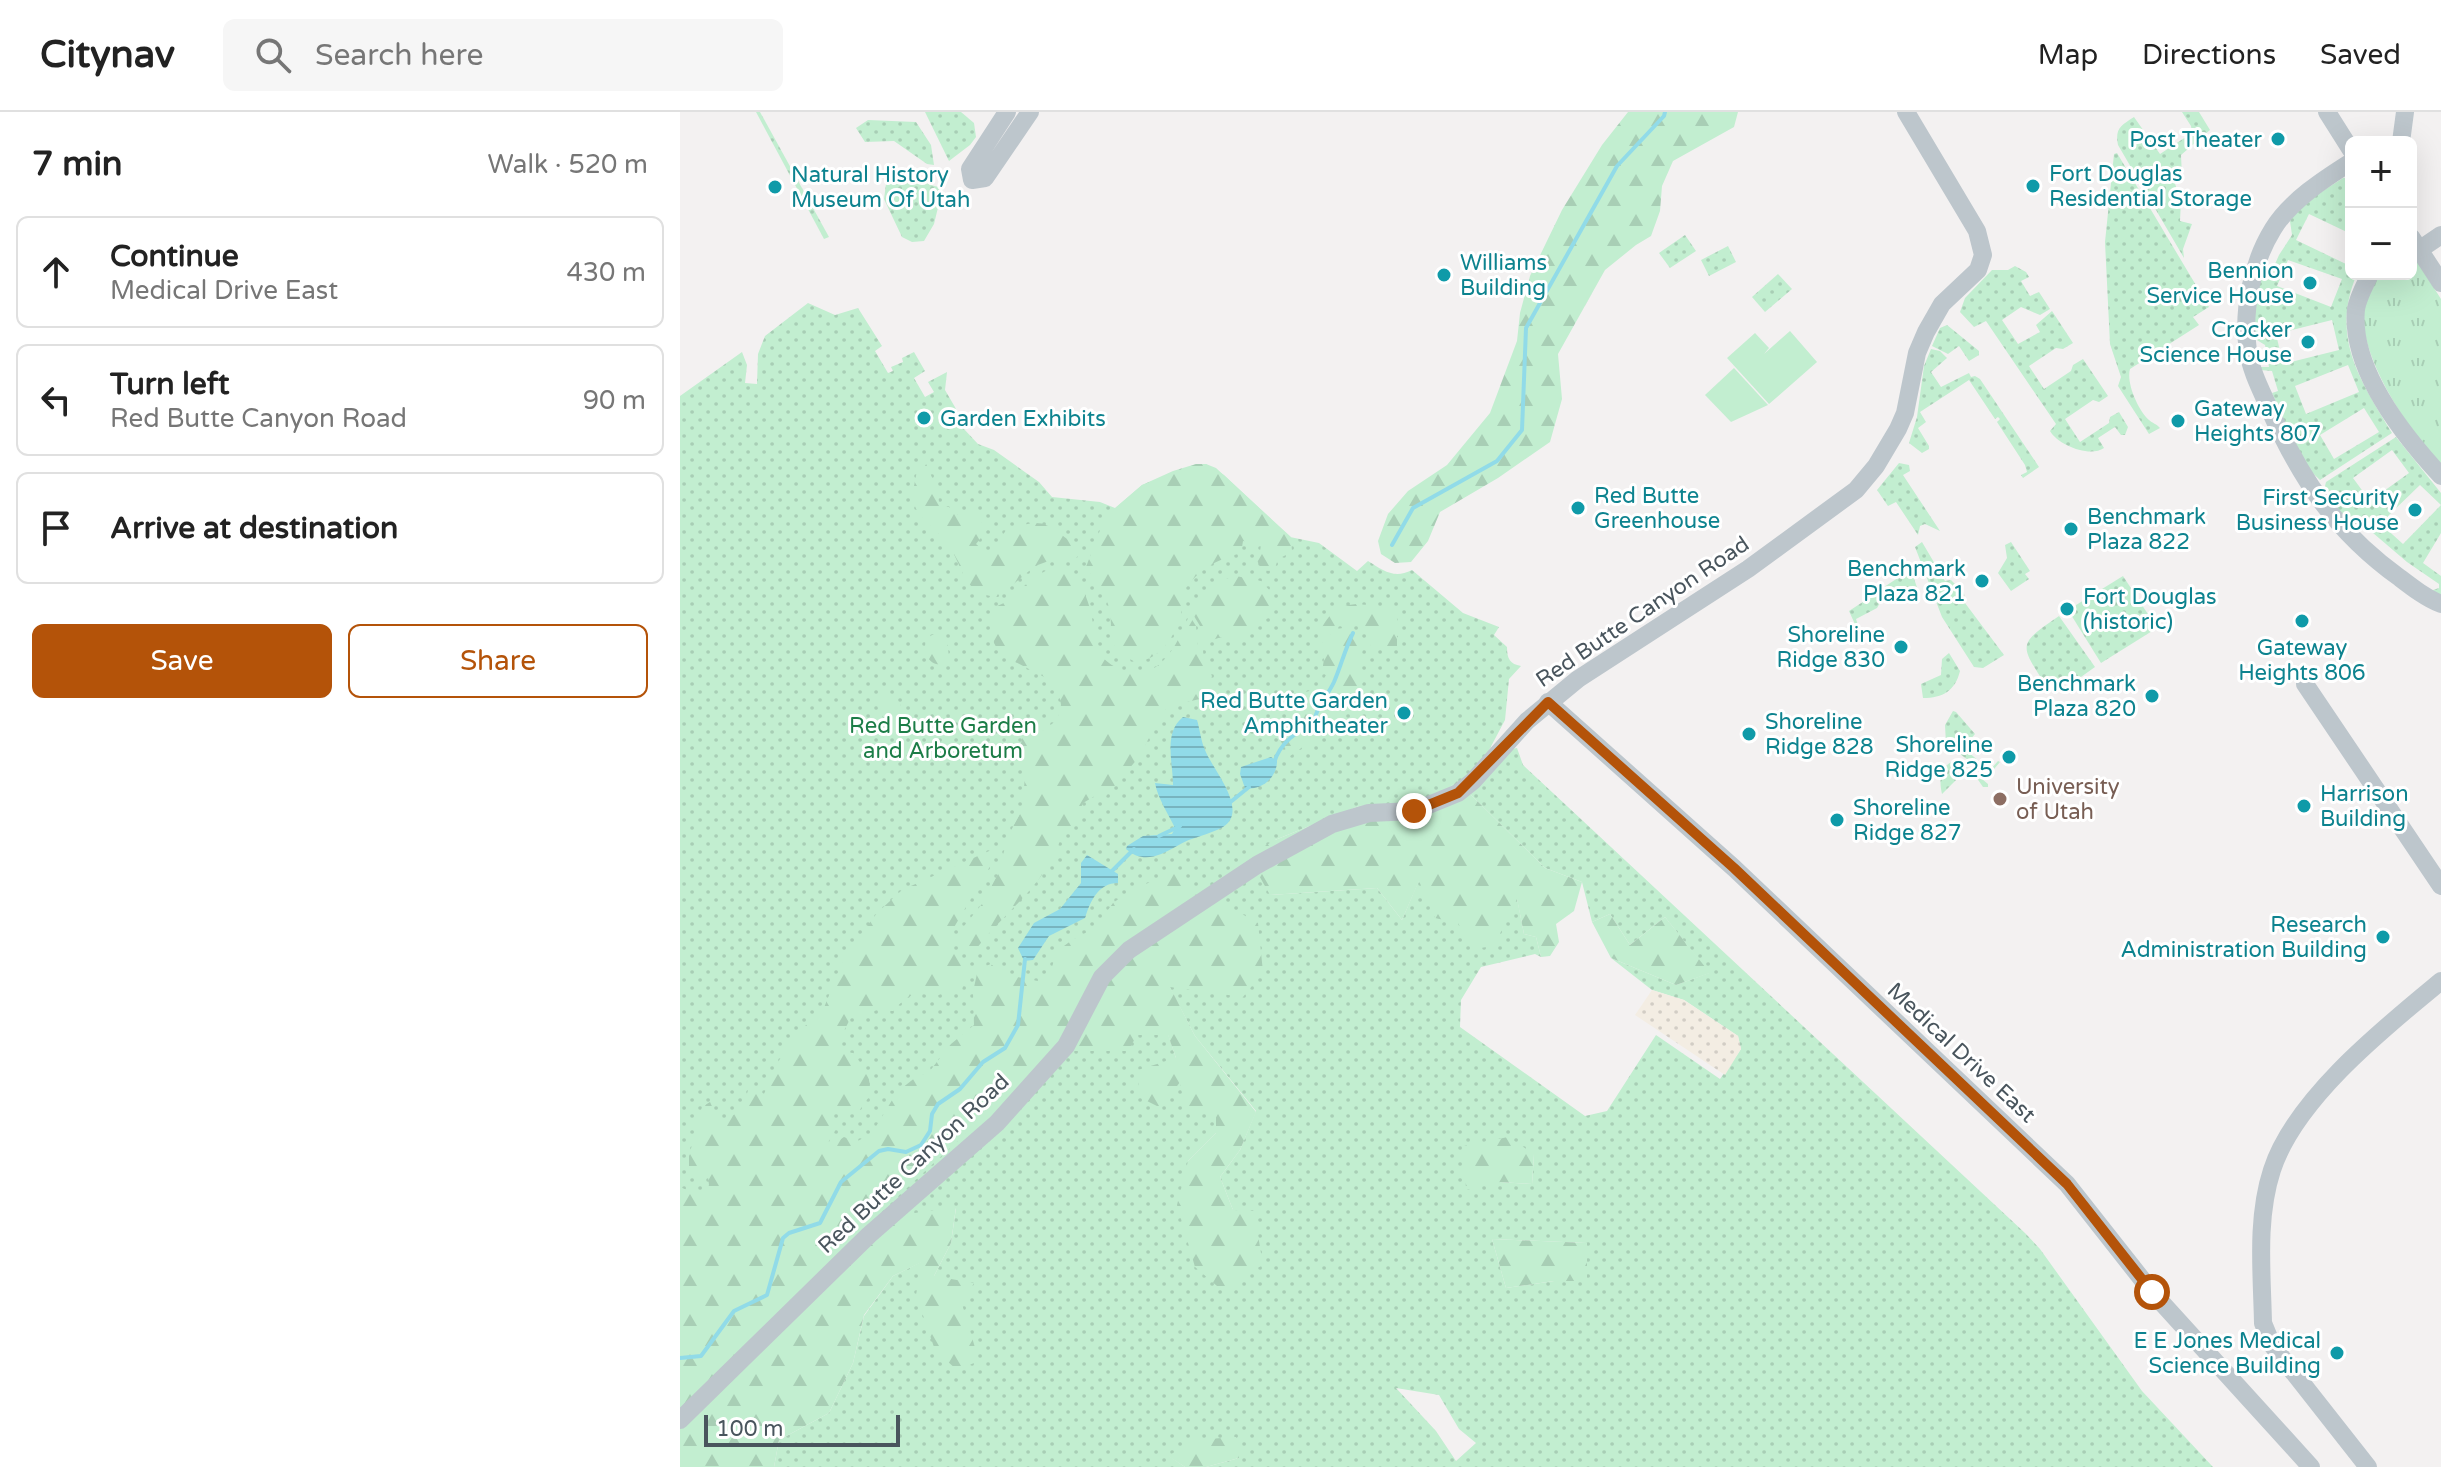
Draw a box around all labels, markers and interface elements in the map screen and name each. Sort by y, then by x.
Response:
search box [223,19,783,91]
text: Citynav [40,32,175,78]
icon: search [251,33,295,77]
text: Search here [315,37,484,74]
text: Map [2038,38,2098,72]
text: Directions [2142,38,2276,72]
text: Saved [2320,38,2401,72]
place label: Post Theater [2129,127,2263,153]
marker: Post Theater [2269,130,2287,148]
map controls [2345,136,2417,280]
button: + [2345,136,2417,208]
text: 7 min [32,144,123,185]
text: Walk · 520 m [488,149,648,180]
place label: Fort Douglas Residential Storage [2049,161,2252,212]
place label: Natural History Museum Of Utah [791,162,970,213]
marker: Fort Douglas Residential Storage [2024,177,2042,195]
marker: Natural History Museum Of Utah [766,178,784,196]
button: − [2345,208,2417,280]
text: Continue [110,238,239,275]
icon: ahead [34,250,78,294]
place label: Williams Building [1460,250,1547,301]
text: 430 m [566,257,646,288]
place label: Bennion Service House [2147,258,2294,309]
marker: Williams Building [1435,266,1453,284]
marker: Bennion Service House [2301,274,2319,292]
text: Medical Drive East [110,275,338,306]
place label: Crocker Science House [2139,317,2293,368]
marker: Crocker Science House [2299,333,2317,351]
text: Turn left [110,366,229,403]
icon: left [34,378,78,422]
text: 90 m [583,385,646,416]
place label: Gateway Heights 807 [2194,396,2321,447]
text: Red Butte Canyon Road [110,403,407,434]
place label: Garden Exhibits [940,406,1106,432]
marker: Garden Exhibits [915,409,933,427]
marker: Gateway Heights 807 [2169,412,2187,430]
place label: Red Butte Greenhouse [1594,483,1720,534]
place label: First Security Business House [2236,485,2399,536]
marker: Red Butte Greenhouse [1569,499,1587,517]
marker: First Security Business House [2406,501,2424,519]
place label: Benchmark Plaza 822 [2087,504,2206,555]
icon: arrive [34,506,78,550]
text: Arrive at destination [110,510,398,547]
marker: Benchmark Plaza 822 [2062,520,2080,538]
street label: Red Butte Canyon Road [1531,531,1754,693]
place label: Benchmark Plaza 821 [1847,556,1966,607]
marker: Benchmark Plaza 821 [1973,572,1991,590]
place label: Fort Douglas (historic) [2083,584,2217,635]
marker: Fort Douglas (historic) [2058,600,2076,618]
marker: Gateway Heights 806 [2293,612,2311,630]
place label: Shoreline Ridge 830 [1776,622,1885,673]
button: Save [32,624,332,698]
button: Share [348,624,648,698]
place label: Gateway Heights 806 [2238,635,2366,686]
marker: Shoreline Ridge 830 [1892,638,1910,656]
place label: Benchmark Plaza 820 [2017,671,2136,722]
marker: Benchmark Plaza 820 [2143,687,2161,705]
place label: Red Butte Garden Amphitheater [1200,688,1389,739]
marker: Red Butte Garden Amphitheater [1395,704,1413,722]
place label: Shoreline Ridge 828 [1765,709,1874,760]
park label: Red Butte Garden and Arboretum [849,713,1037,764]
marker: Shoreline Ridge 828 [1740,725,1758,743]
place label: Shoreline Ridge 825 [1884,732,1993,783]
marker: Shoreline Ridge 825 [2000,748,2018,766]
place label: University of Utah [2016,774,2120,825]
place label: Harrison Building [2320,781,2409,832]
marker: University of Utah [1991,790,2009,808]
route end [1396,793,1432,829]
place label: Shoreline Ridge 827 [1853,795,1962,846]
marker: Harrison Building [2295,797,2313,815]
marker: Shoreline Ridge 827 [1828,811,1846,829]
place label: Research Administration Building [2121,912,2367,963]
marker: Research Administration Building [2374,928,2392,946]
street label: Medical Drive East [1882,977,2041,1128]
street label: Red Butte Canyon Road [813,1069,1014,1259]
route start [2134,1274,2170,1310]
place label: E E Jones Medical Science Building [2133,1328,2321,1379]
marker: E E Jones Medical Science Building [2328,1344,2346,1362]
scale bar [704,1411,900,1447]
text: 100 m [716,1416,783,1442]

